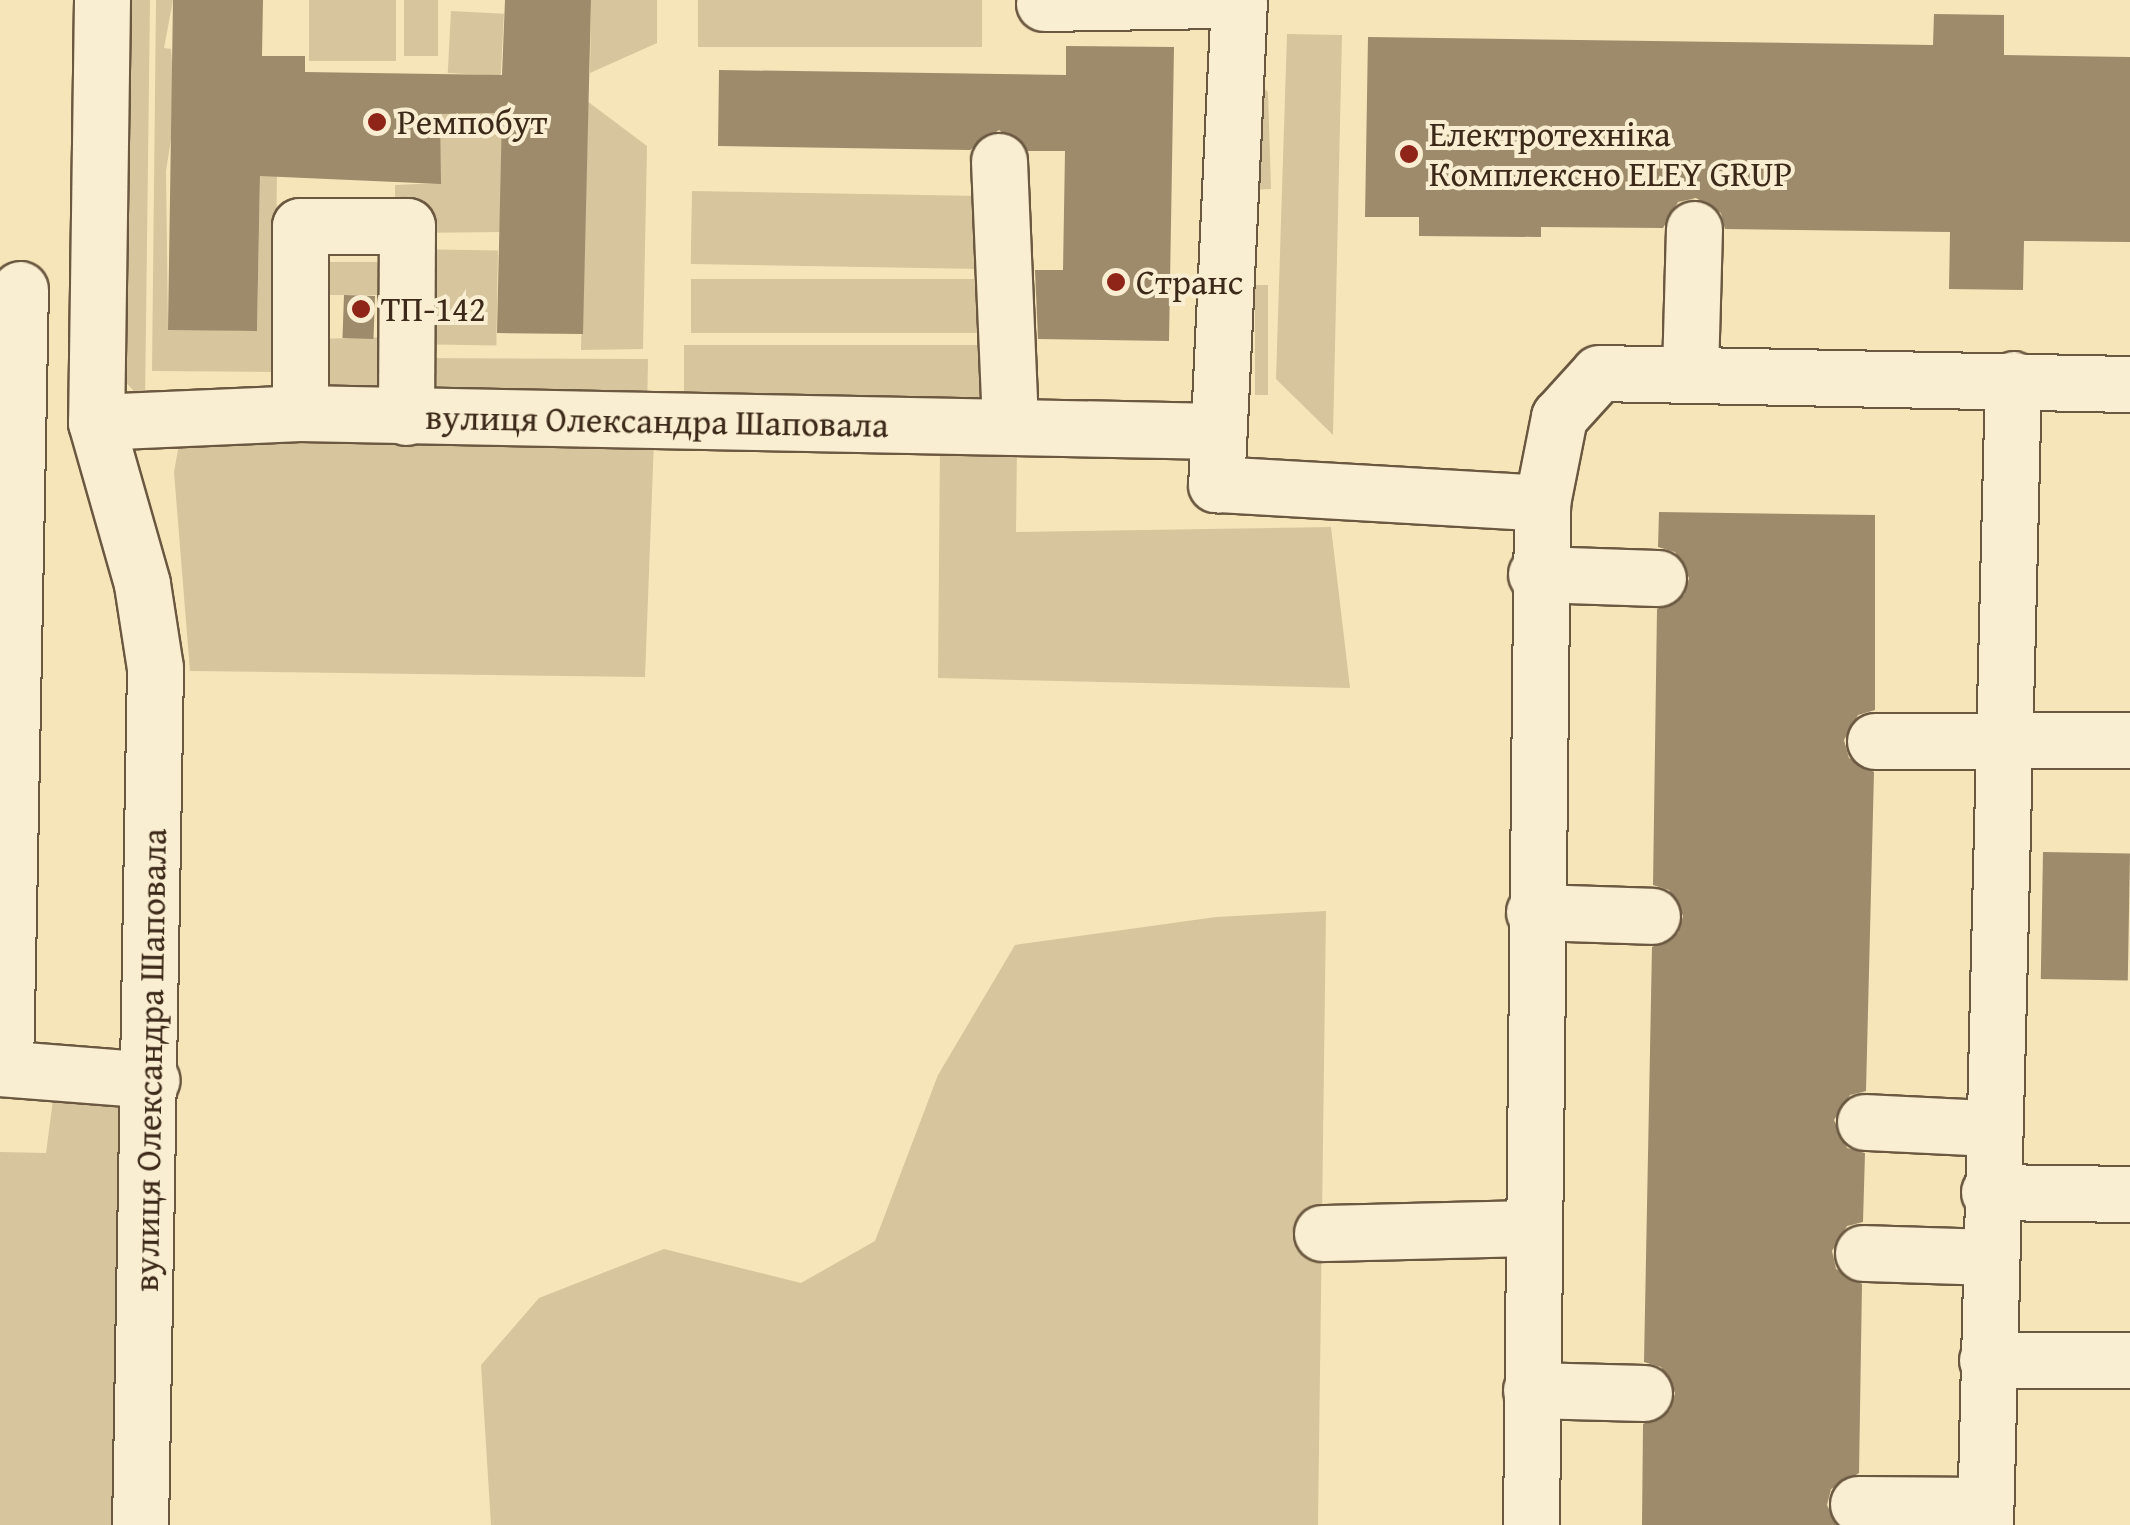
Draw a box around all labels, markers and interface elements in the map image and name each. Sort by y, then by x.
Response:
place label: Ремпобут [397,101,547,143]
marker: Ремпобут [366,111,388,133]
place label: Електротехніка Комплексно ELEY GRUP [1429,113,1792,195]
marker: Електротехніка Комплексно ELEY GRUP [1398,143,1420,165]
place label: Странс [1136,261,1243,303]
marker: Странс [1105,271,1127,293]
place label: ТП-142 [381,288,486,330]
marker: ТП-142 [350,298,372,320]
street label: вулиця Олександра Шаповала [425,396,889,446]
street label: вулиця Олександра Шаповала [125,828,175,1292]

